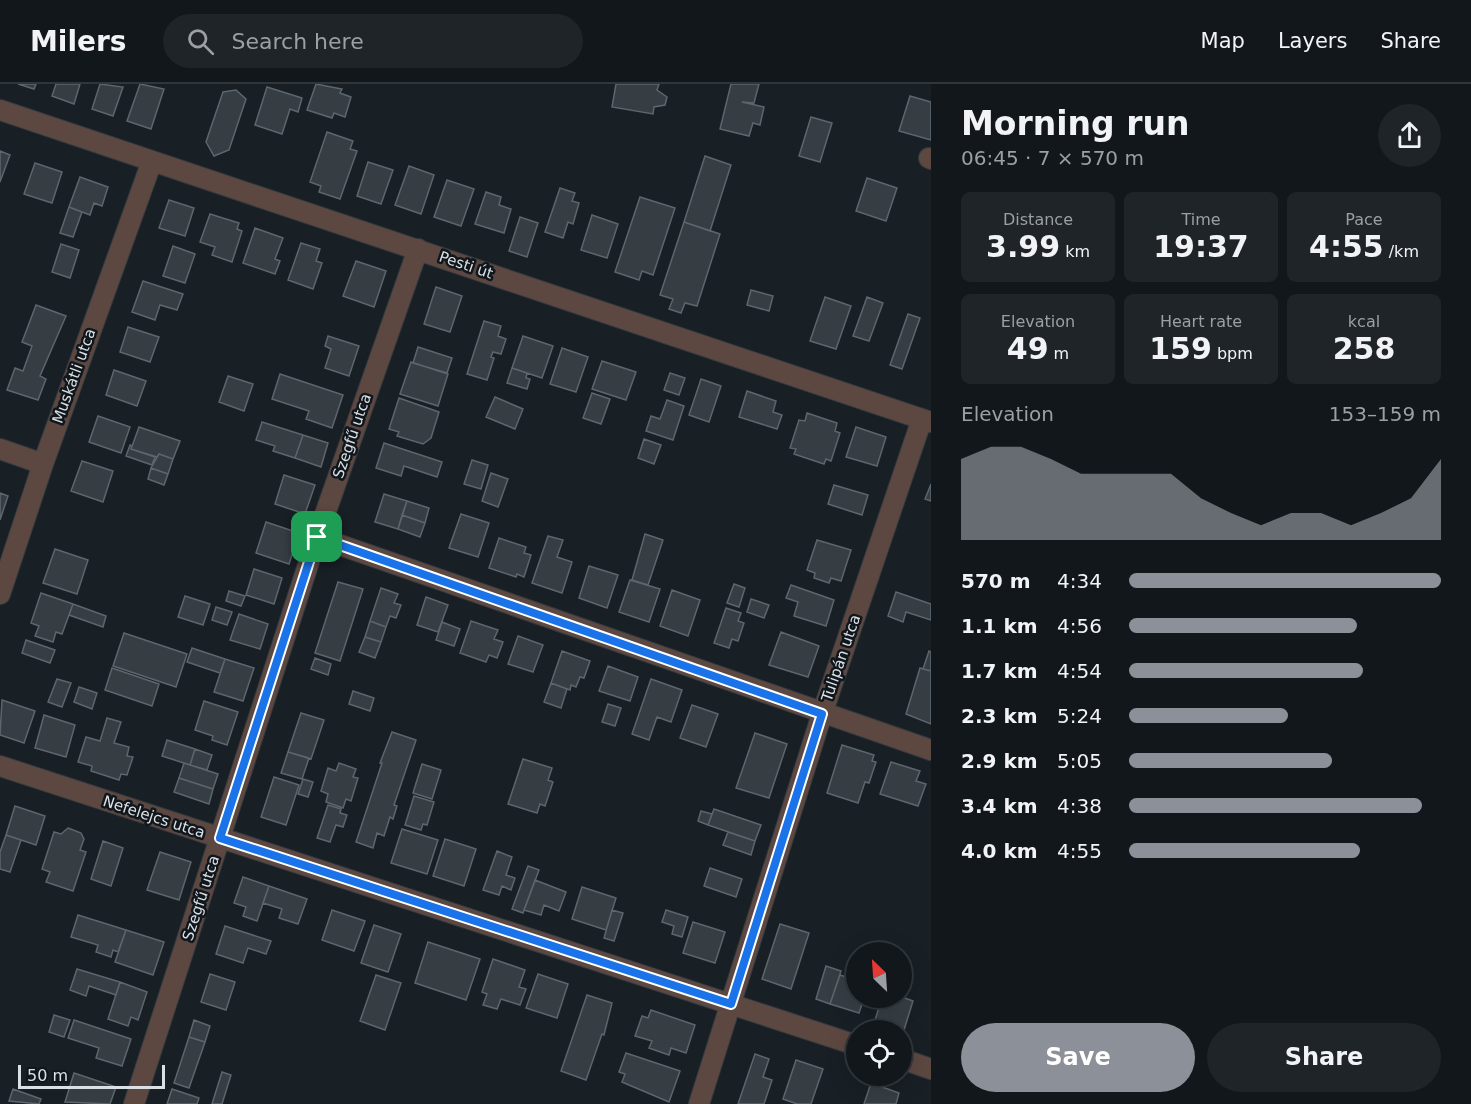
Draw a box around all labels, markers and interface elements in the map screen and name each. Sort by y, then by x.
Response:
search box [163,14,583,68]
text: Milers [30,25,127,58]
icon: search [184,25,217,58]
text: Search here [232,29,364,54]
text: Map [1201,29,1245,53]
text: Layers [1278,29,1347,53]
text: Share [1380,29,1441,53]
text: Morning run [961,104,1189,143]
button: share [1378,104,1441,167]
text: 06:45 · 7 × 570 m [961,146,1144,170]
text: Distance [1003,210,1073,229]
text: Time [1181,210,1221,229]
text: Pace [1345,210,1383,229]
text: 3.99 [986,229,1060,264]
text: 19:37 [1153,229,1249,264]
text: 4:55 [1309,229,1384,264]
text: km [1060,242,1090,261]
text: /km [1384,242,1419,261]
street label: Pesti út [437,247,495,283]
text: Elevation [1001,312,1075,331]
text: Heart rate [1160,312,1242,331]
text: kcal [1348,312,1380,331]
street label: Muskátli utca [48,326,100,426]
text: 49 [1007,331,1049,366]
text: 159 [1149,331,1212,366]
text: 258 [1333,331,1395,366]
text: m [1049,344,1069,363]
text: bpm [1212,344,1253,363]
street label: Szegfű utca [329,391,375,481]
text: Elevation [961,402,1054,426]
text: 153–159 m [1329,402,1441,426]
pin [291,511,342,562]
icon: arrive [300,520,333,553]
text: 570 m [961,569,1031,593]
text: 4:34 [1057,569,1102,593]
street label: Tulipán utca [817,612,864,705]
text: 1.1 km [961,614,1038,638]
text: 4:56 [1057,614,1102,638]
text: 1.7 km [961,659,1038,683]
text: 4:54 [1057,659,1102,683]
text: 2.3 km [961,704,1038,728]
text: 5:24 [1057,704,1102,728]
text: 2.9 km [961,749,1038,773]
text: 5:05 [1057,749,1102,773]
street label: Nefelejcs utca [101,792,207,842]
text: 3.4 km [961,794,1038,818]
text: 4:38 [1057,794,1102,818]
text: 4.0 km [961,839,1038,863]
text: 4:55 [1057,839,1102,863]
street label: Szegfű utca [179,853,223,943]
north arrow [846,942,912,1008]
map controls [846,942,912,1086]
button: locate [846,1020,912,1086]
button: Save [961,1023,1195,1092]
button: Share [1207,1023,1441,1092]
scale bar [18,1062,165,1090]
text: 50 m [27,1066,68,1085]

